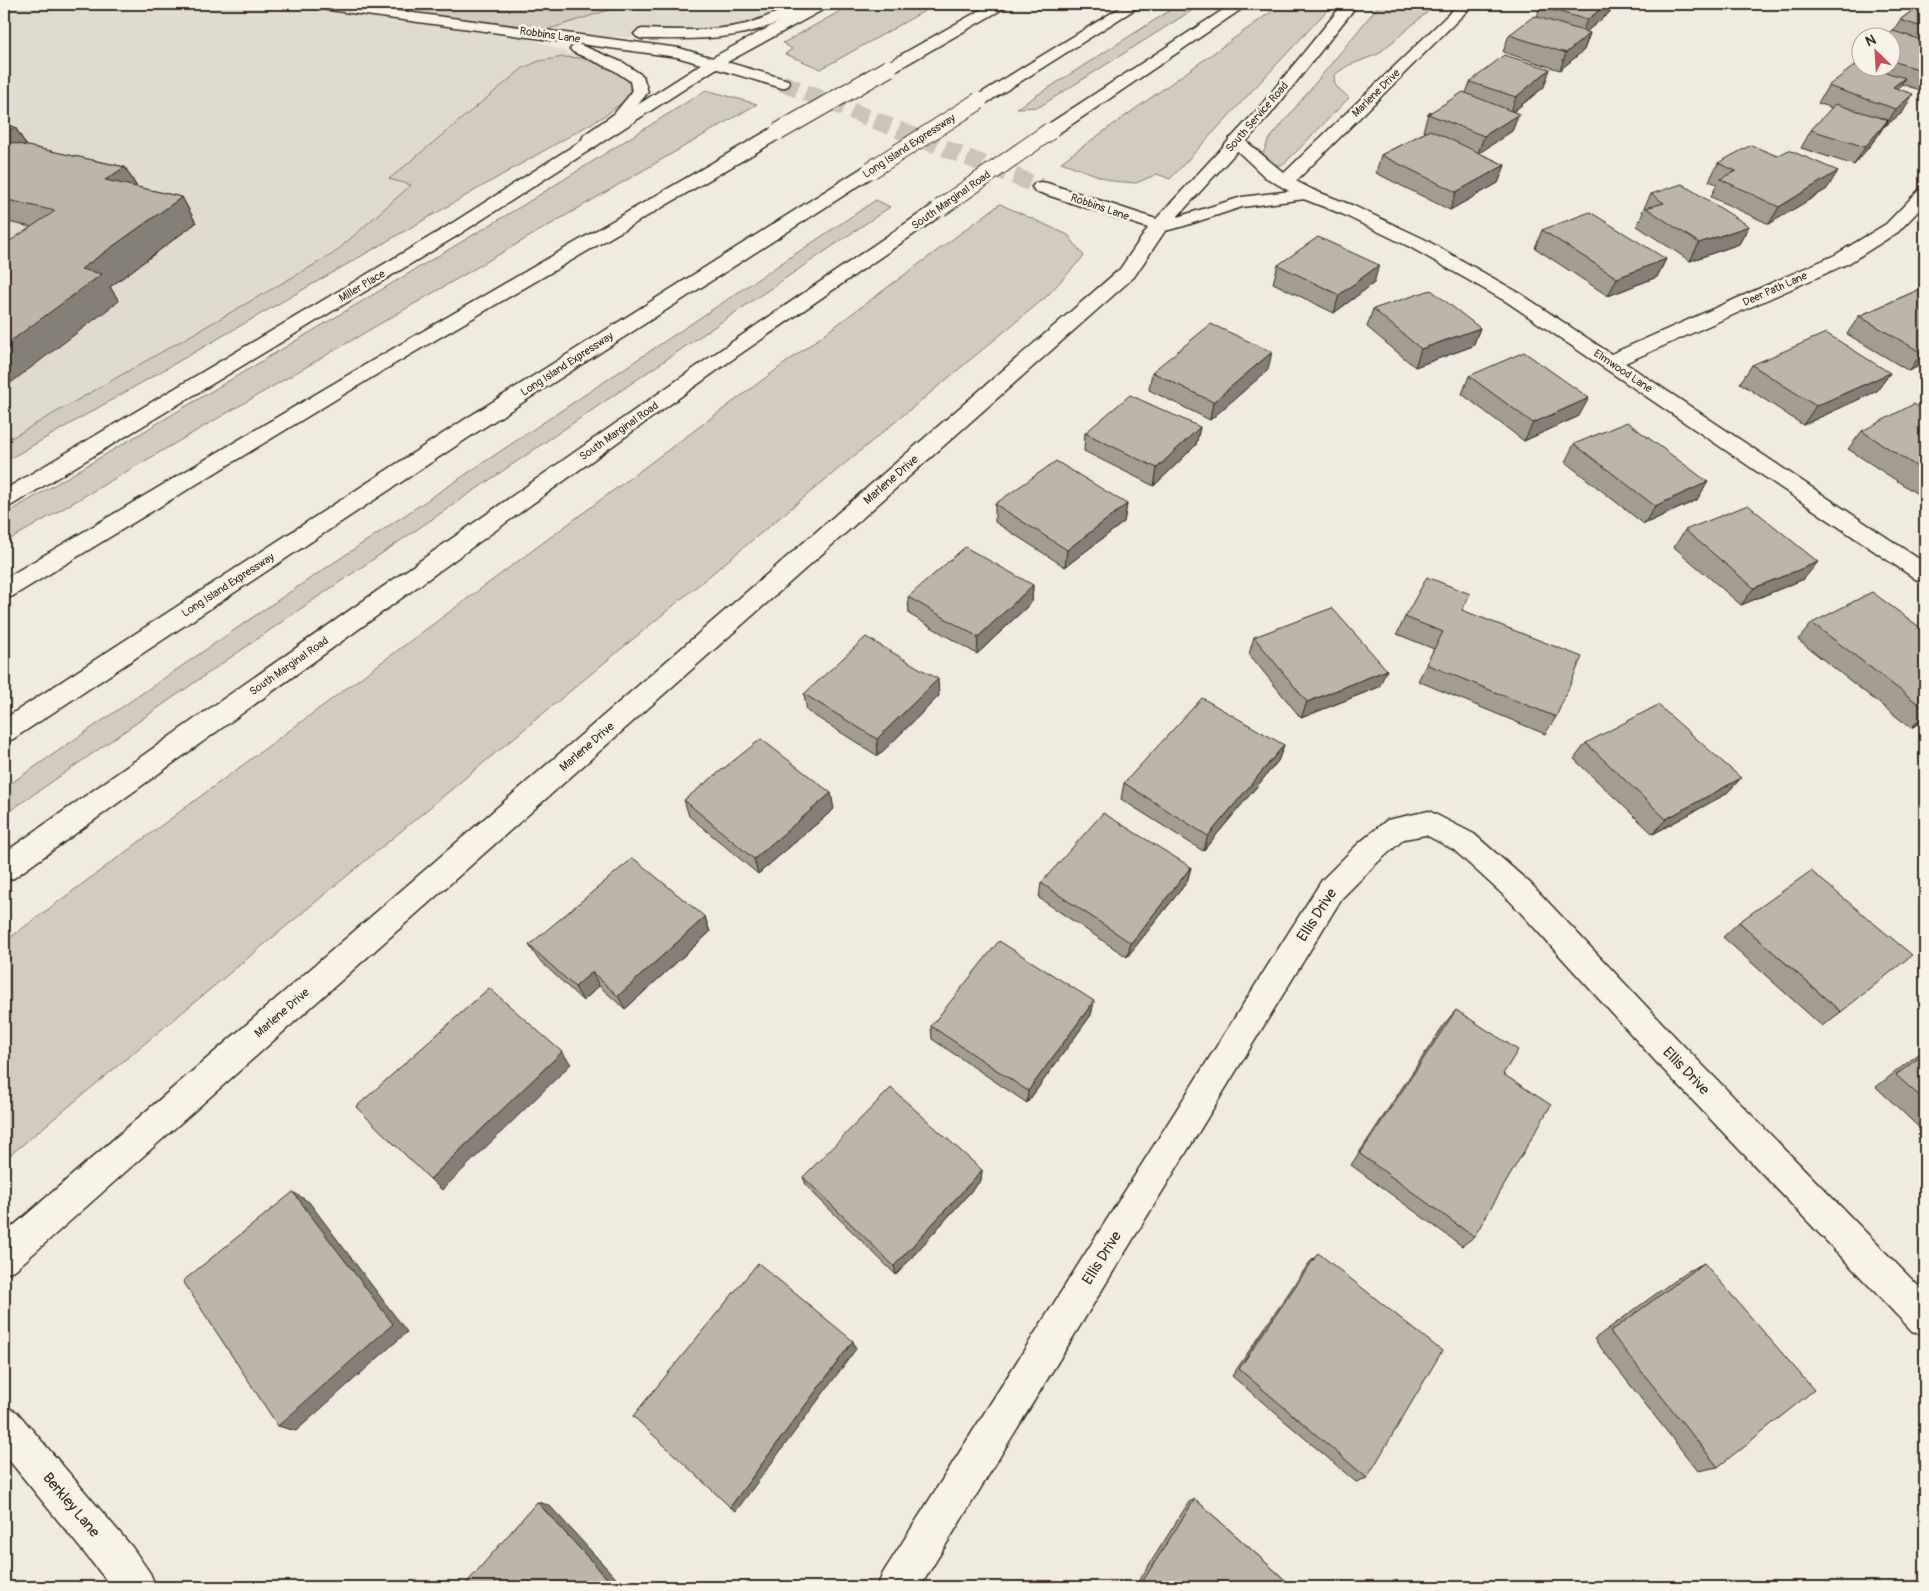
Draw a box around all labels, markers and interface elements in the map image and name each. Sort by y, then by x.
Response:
street label: Robbins Lane [519,24,582,46]
north arrow [1852,28,1902,78]
text: N [1863,31,1879,50]
street label: Marlene Drive [1349,66,1403,120]
street label: South Service Road [1223,79,1291,155]
street label: Long Island Expressway [860,111,958,181]
street label: South Marginal Road [909,168,993,232]
street label: Robbins Lane [1069,191,1131,223]
street label: Miller Place [337,267,388,305]
street label: Deer Path Lane [1741,269,1810,309]
street label: Long Island Expressway [518,329,616,399]
street label: Elmwood Lane [1591,347,1655,396]
street label: South Marginal Road [577,399,661,463]
street label: Marlene Drive [860,452,922,508]
street label: Long Island Expressway [179,550,277,620]
street label: South Marginal Road [247,634,331,698]
street label: Marlene Drive [556,719,618,775]
street label: Ellis Drive [1293,884,1342,945]
street label: Marlene Drive [251,985,313,1041]
street label: Ellis Drive [1658,1043,1714,1099]
street label: Ellis Drive [1078,1227,1126,1288]
street label: Berkley Lane [38,1469,104,1542]

